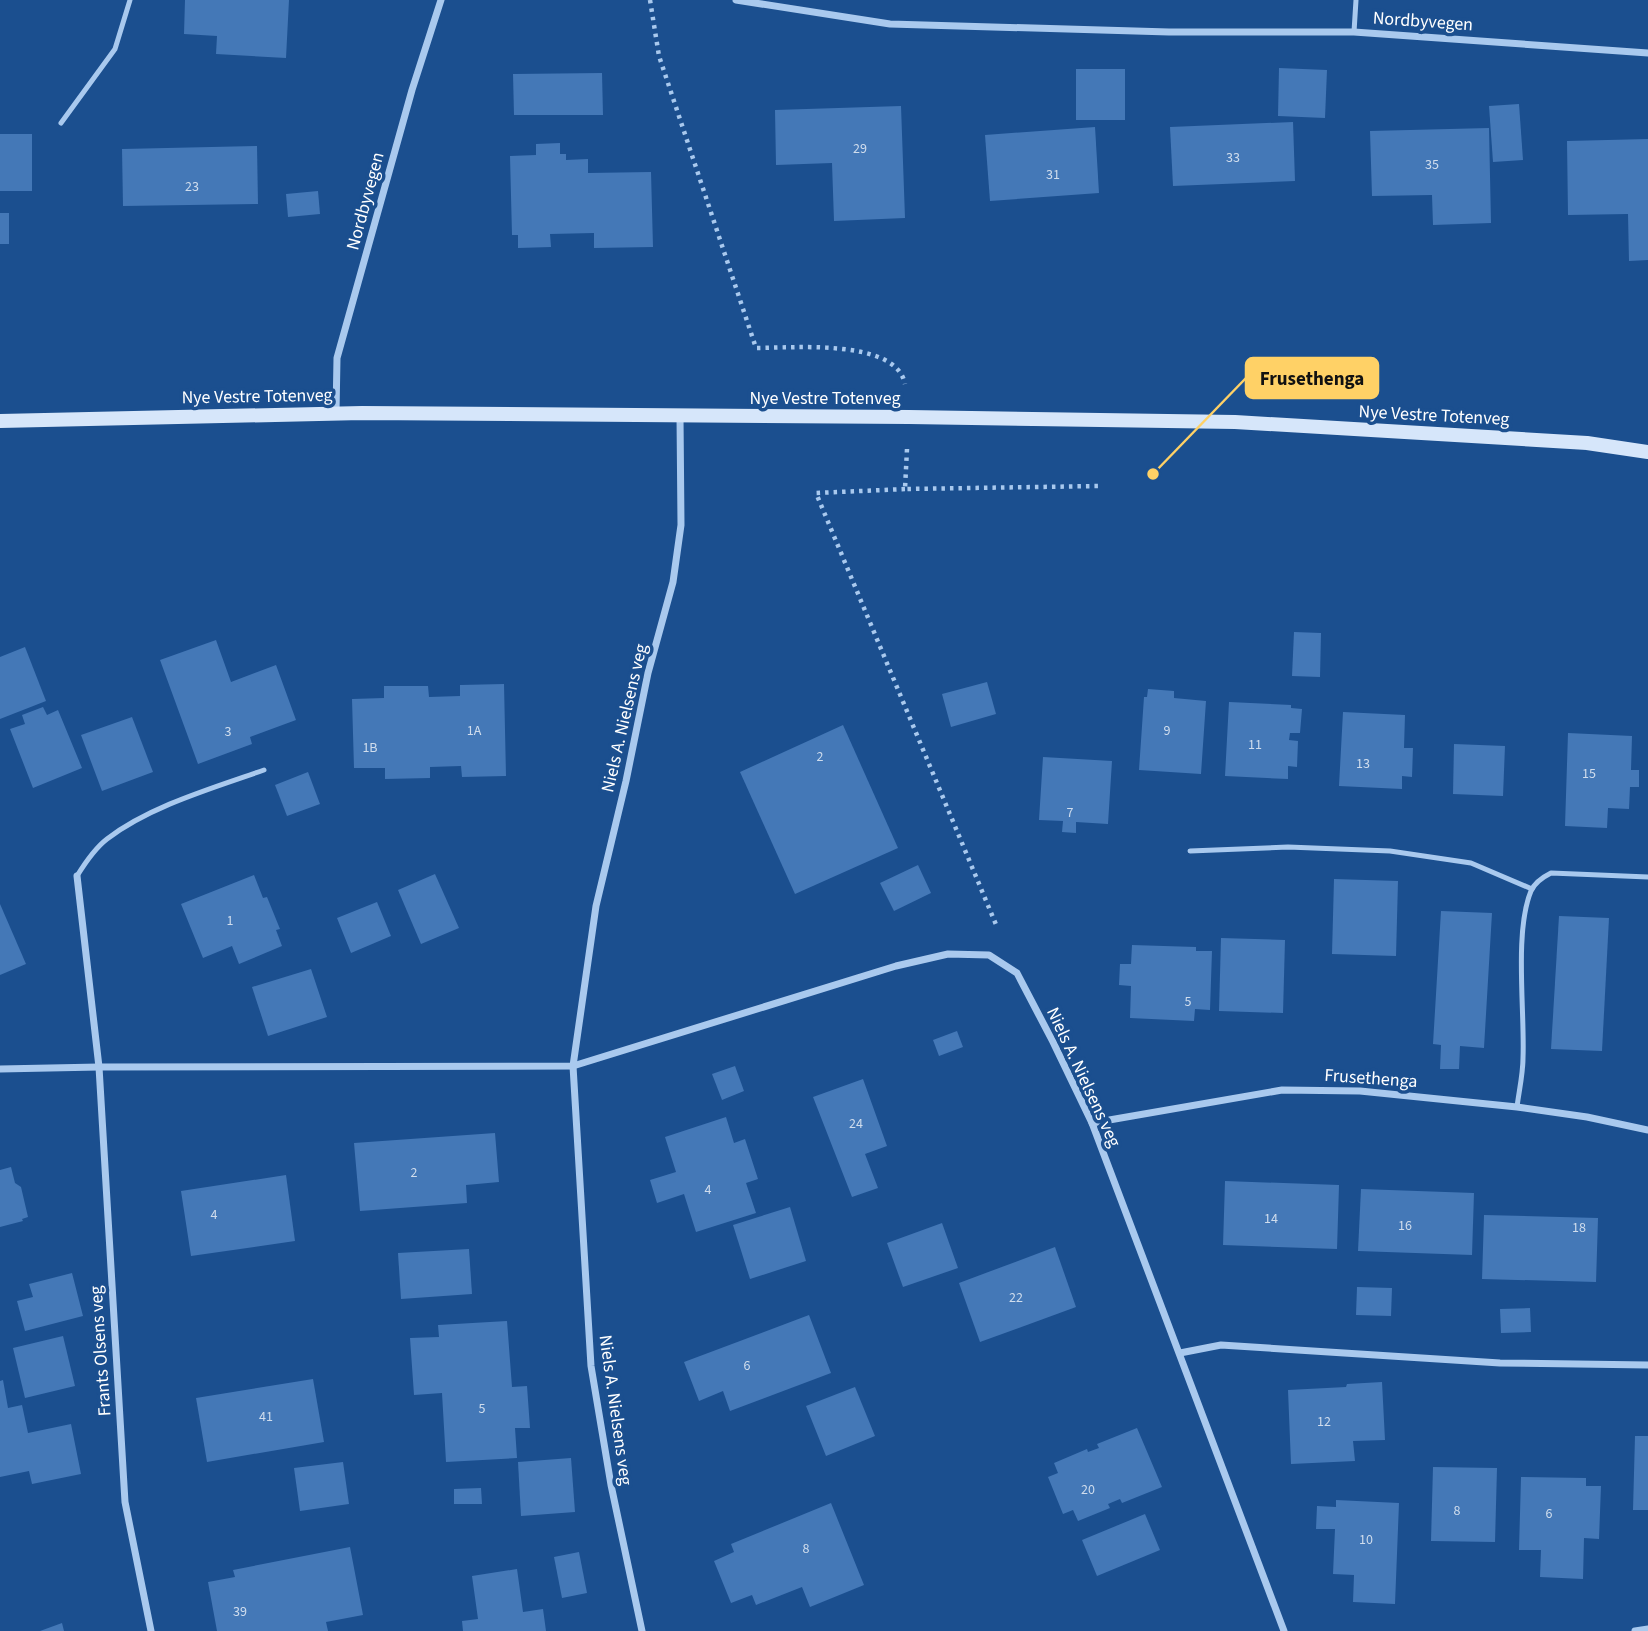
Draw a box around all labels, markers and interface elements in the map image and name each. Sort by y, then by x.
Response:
street label: Nordbyvegen [1372,6,1474,37]
house number: 29 [853,139,867,159]
house number: 33 [1226,148,1240,168]
street label: Nordbyvegen [340,149,391,253]
house number: 35 [1425,155,1439,175]
house number: 31 [1046,165,1060,185]
house number: 23 [185,177,199,197]
callout: Frusethenga [1246,358,1378,398]
text: Frusethenga [1260,366,1364,393]
street label: Nye Vestre Totenveg [181,383,333,410]
street label: Nye Vestre Totenveg [750,386,900,411]
street label: Nye Vestre Totenveg [1358,399,1510,432]
street label: Niels A. Nielsens veg [595,641,654,795]
house number: 1A [467,721,482,741]
house number: 9 [1164,721,1171,741]
house number: 3 [225,722,232,742]
house number: 11 [1248,735,1262,755]
house number: 1B [362,738,378,758]
house number: 2 [817,747,824,767]
house number: 13 [1356,754,1370,774]
house number: 15 [1582,764,1596,784]
house number: 7 [1067,803,1074,823]
house number: 1 [227,911,234,931]
house number: 5 [1185,992,1192,1012]
street label: Niels A. Nielsens veg [1040,1003,1127,1151]
street label: Frusethenga [1324,1063,1418,1094]
house number: 24 [849,1114,863,1134]
house number: 2 [411,1163,418,1183]
house number: 4 [705,1180,712,1200]
house number: 4 [211,1205,218,1225]
house number: 14 [1264,1209,1278,1229]
house number: 16 [1398,1216,1412,1236]
house number: 18 [1572,1218,1586,1238]
street label: Frants Olsens veg [83,1285,118,1417]
house number: 22 [1009,1288,1023,1308]
street label: Niels A. Nielsens veg [593,1333,638,1487]
house number: 6 [744,1356,751,1376]
house number: 5 [479,1399,486,1419]
house number: 41 [259,1407,273,1427]
house number: 12 [1317,1412,1331,1432]
house number: 20 [1081,1480,1095,1500]
house number: 8 [1454,1501,1461,1521]
house number: 6 [1546,1504,1553,1524]
house number: 10 [1359,1530,1373,1550]
house number: 8 [803,1539,810,1559]
house number: 39 [233,1602,247,1622]

